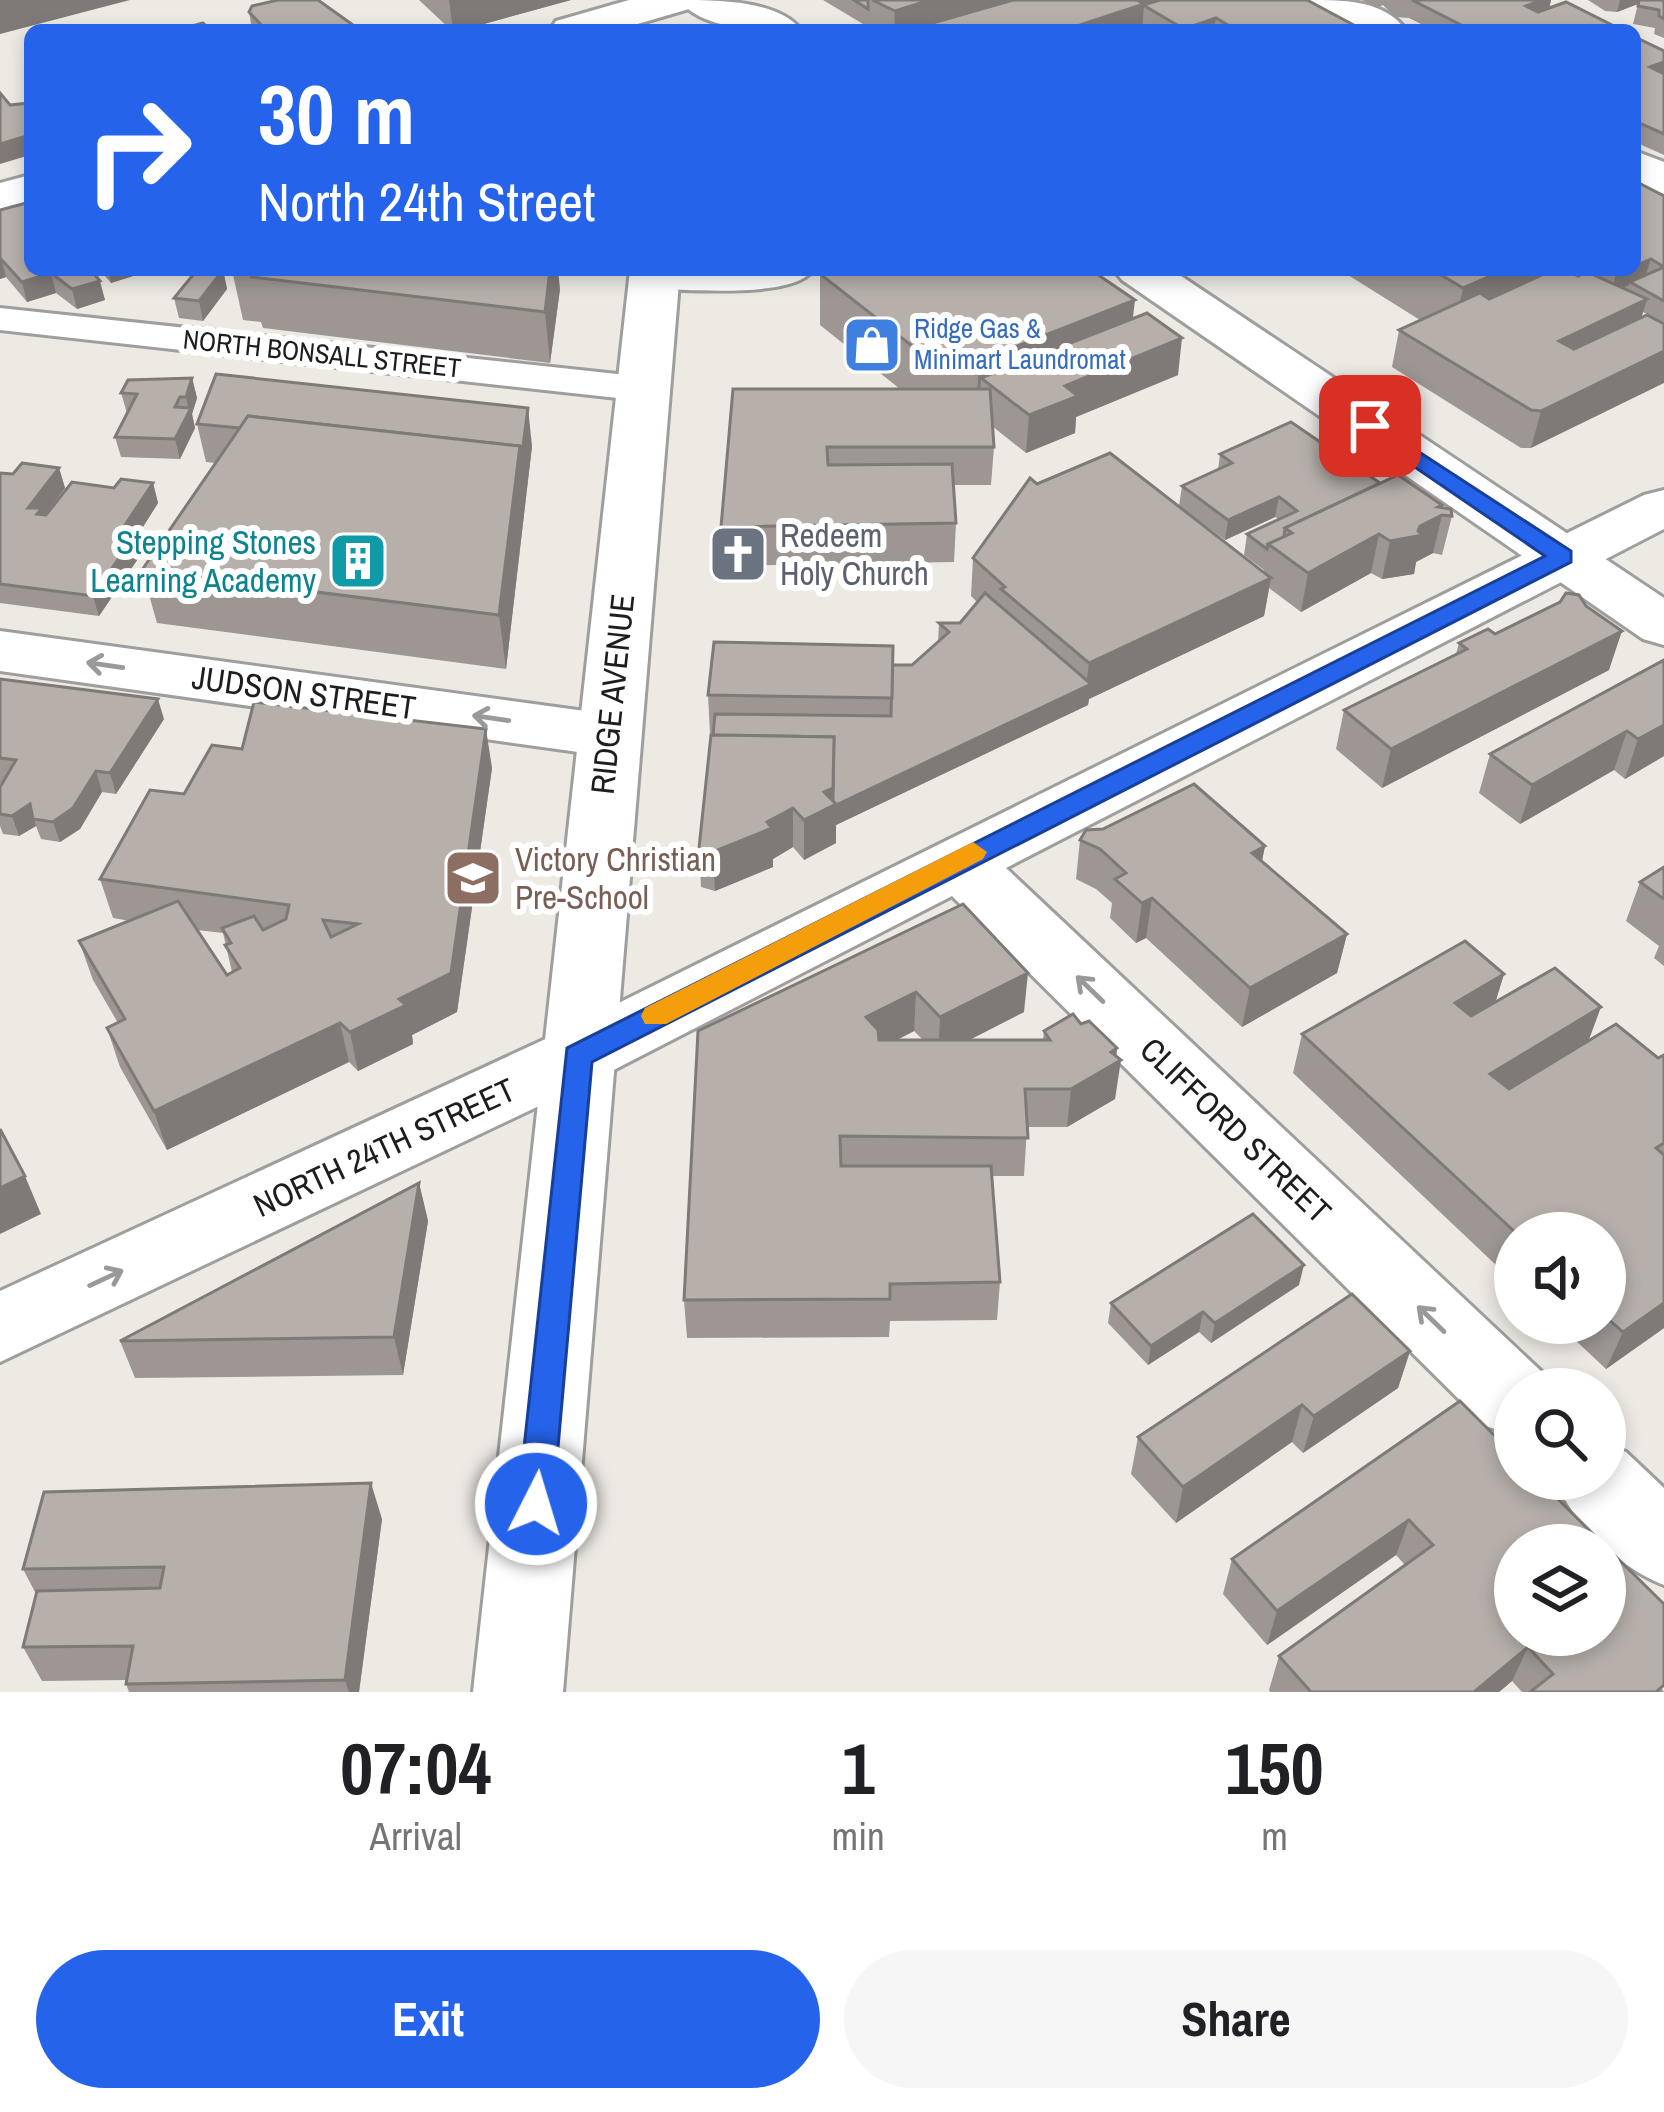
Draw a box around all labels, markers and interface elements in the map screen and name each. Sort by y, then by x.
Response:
text: 30 m [258,57,415,170]
icon: right [60,72,216,228]
text: North 24th Street [258,165,595,238]
place label: Ridge Gas & Minimart Laundromat [914,310,1126,377]
shop icon: Ridge Gas & Minimart Laundromat [841,314,903,376]
street label: NORTH BONSALL STREET [181,321,463,386]
pin [1319,375,1421,477]
icon: arrive [1337,393,1403,459]
place label: Redeem Holy Church [780,513,929,595]
place label: Stepping Stones Learning Academy [90,520,316,602]
church icon: Redeem Holy Church [707,523,769,585]
building icon: Stepping Stones Learning Academy [327,530,389,592]
street label: RIDGE AVENUE [580,592,644,796]
one-way arrow [86,653,125,676]
street label: JUDSON STREET [189,655,419,729]
one-way arrow [472,706,511,729]
place label: Victory Christian Pre-School [515,837,716,919]
school or university icon: Victory Christian Pre-School [442,847,504,909]
one-way arrow [1076,976,1106,1004]
street label: CLIFFORD STREET [1131,1027,1341,1233]
street label: NORTH 24TH STREET [246,1067,522,1227]
map controls [1494,1212,1626,1656]
button: sound [1494,1212,1626,1344]
one-way arrow [87,1266,123,1288]
one-way arrow [1417,1305,1446,1334]
button: search [1494,1368,1626,1500]
position arrow [473,1441,599,1567]
button: layers [1494,1524,1626,1656]
text: 07:04 [340,1719,491,1816]
text: 1 [842,1719,875,1816]
text: 150 [1225,1719,1324,1816]
text: Arrival [370,1810,462,1862]
text: min [832,1810,885,1862]
text: m [1261,1810,1288,1862]
button: Exit [36,1950,820,2088]
button: Share [844,1950,1628,2088]

